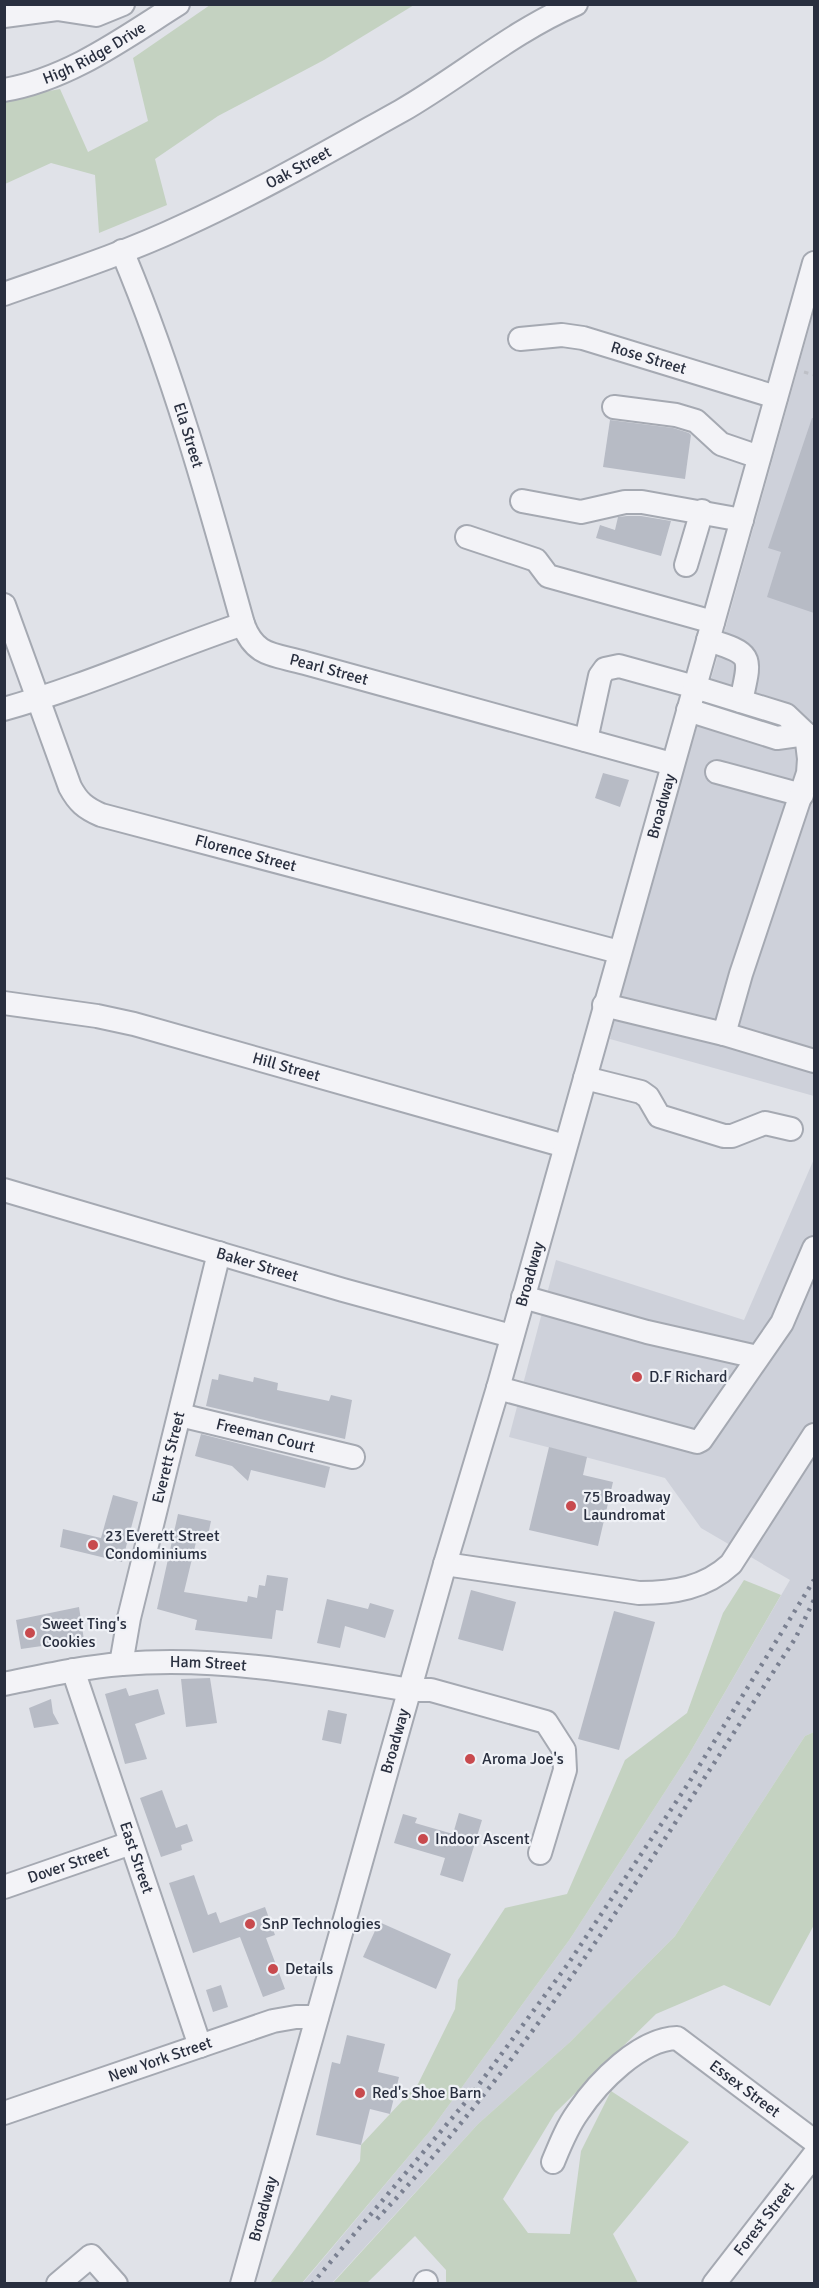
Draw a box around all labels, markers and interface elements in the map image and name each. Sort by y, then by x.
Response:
street label: High Ridge Drive [40,17,149,89]
street label: Oak Street [262,142,335,194]
street label: Rose Street [608,337,689,379]
street label: Ela Street [169,400,208,471]
street label: Pearl Street [288,649,371,690]
street label: Broadway [643,771,680,841]
street label: Florence Street [193,830,299,876]
street label: Hill Street [250,1048,323,1086]
street label: Broadway [511,1239,549,1309]
street label: Baker Street [214,1243,301,1286]
place label: D.F Richard [649,1367,728,1387]
marker: D.F Richard [630,1370,644,1384]
street label: Everett Street [148,1409,190,1506]
street label: Freeman Court [214,1414,317,1458]
place label: 75 Broadway Laundromat [583,1487,671,1525]
marker: 75 Broadway Laundromat [564,1499,578,1513]
place label: 23 Everett Street Condominiums [105,1526,220,1564]
marker: 23 Everett Street Condominiums [86,1538,100,1552]
place label: Sweet Ting's Cookies [42,1614,127,1652]
marker: Sweet Ting's Cookies [23,1626,37,1640]
street label: Ham Street [170,1652,248,1676]
street label: Broadway [376,1706,414,1776]
place label: Aroma Joe's [482,1749,564,1769]
marker: Aroma Joe's [463,1752,477,1766]
street label: East Street [115,1819,158,1897]
place label: Indoor Ascent [435,1829,530,1849]
marker: Indoor Ascent [416,1832,430,1846]
street label: Dover Street [25,1841,112,1888]
place label: SnP Technologies [262,1914,381,1934]
marker: SnP Technologies [243,1917,257,1931]
place label: Details [285,1959,333,1979]
marker: Details [266,1962,280,1976]
street label: New York Street [106,2032,215,2087]
street label: Essex Street [705,2056,784,2122]
place label: Red's Shoe Barn [372,2083,482,2103]
marker: Red's Shoe Barn [353,2086,367,2100]
street label: Broadway [244,2174,282,2244]
street label: Forest Street [729,2178,799,2260]

